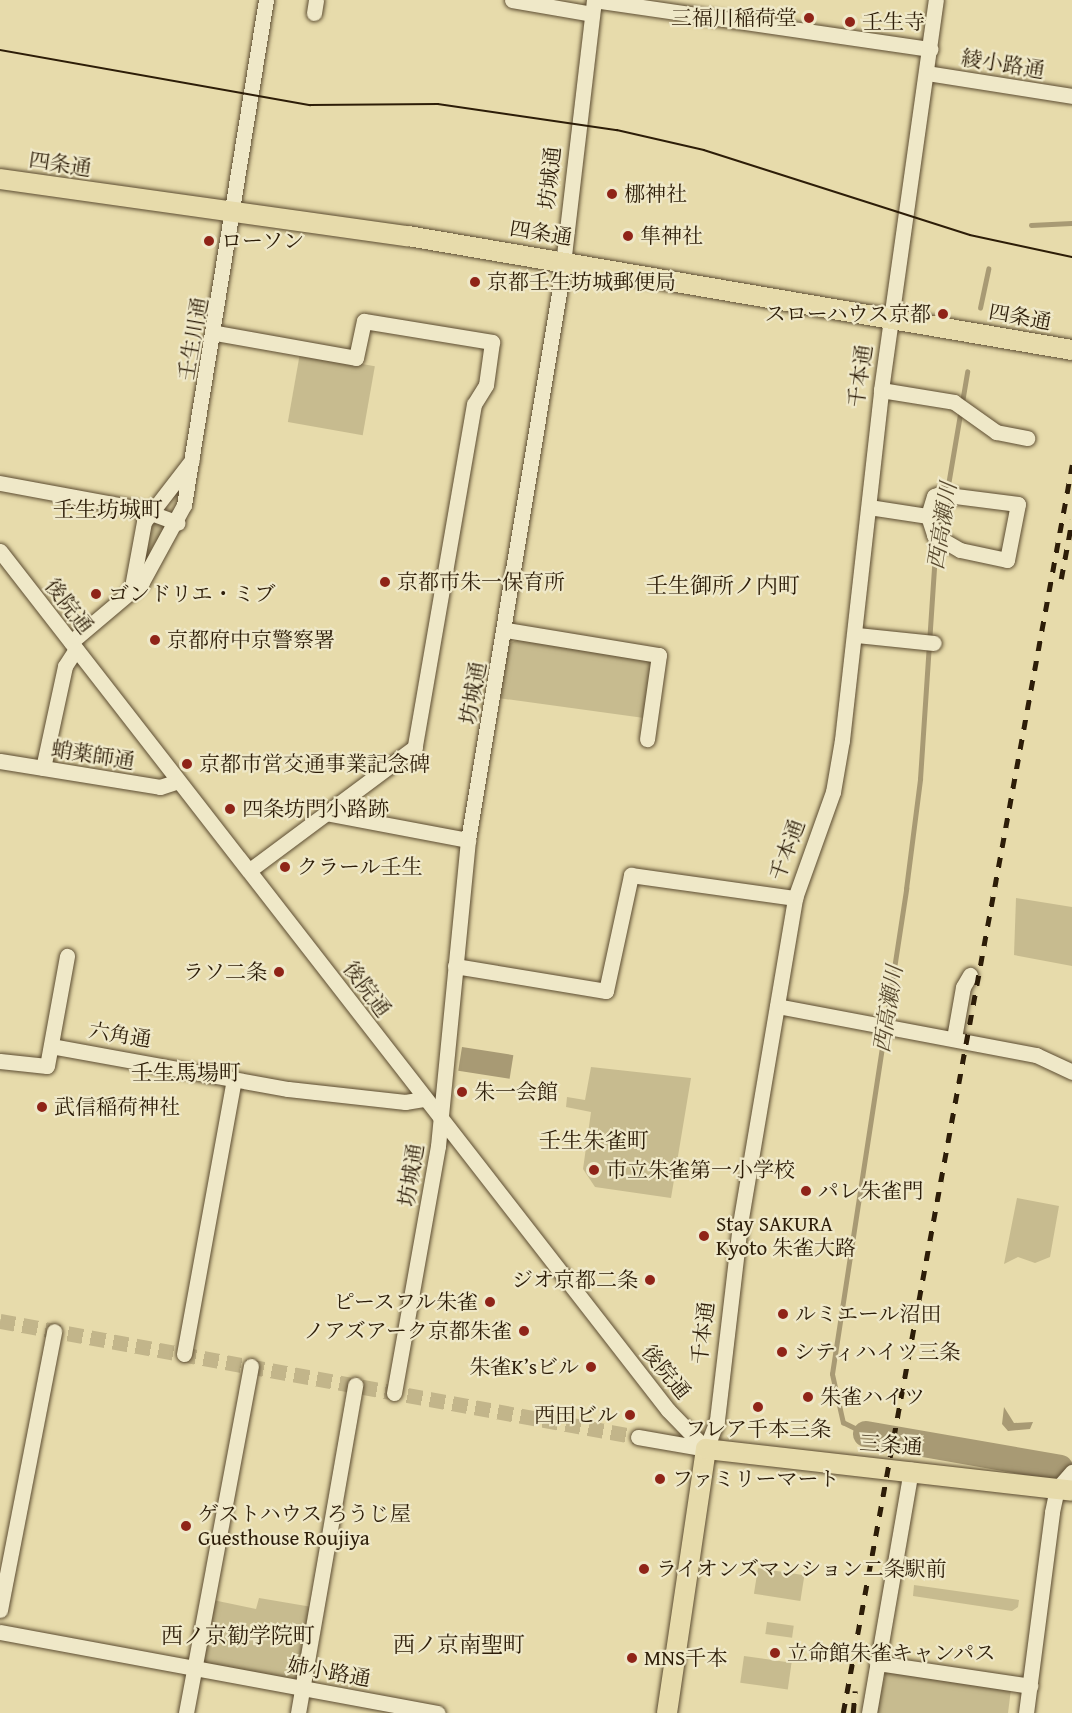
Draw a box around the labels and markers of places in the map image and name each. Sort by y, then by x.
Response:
place label: 三福川稲荷堂 [671,5,797,31]
place label: 壬生寺 [862,9,925,35]
marker: 三福川稲荷堂 [802,11,816,25]
marker: 壬生寺 [843,15,857,29]
place label: 梛神社 [624,181,687,207]
marker: 梛神社 [605,187,619,201]
place label: 隼神社 [640,223,703,249]
place label: ローソン [221,228,305,254]
marker: 隼神社 [621,229,635,243]
marker: ローソン [202,234,216,248]
place label: 京都壬生坊城郵便局 [487,269,676,295]
marker: 京都壬生坊城郵便局 [468,275,482,289]
place label: スローハウス京都 [763,301,931,327]
marker: スローハウス京都 [936,307,950,321]
place label: 京都市朱一保育所 [397,569,565,595]
marker: 京都市朱一保育所 [378,575,392,589]
place label: ゴンドリエ・ミブ [108,581,276,607]
marker: ゴンドリエ・ミブ [89,587,103,601]
place label: 京都府中京警察署 [167,627,335,653]
marker: 京都府中京警察署 [148,633,162,647]
place label: 京都市営交通事業記念碑 [199,751,430,777]
marker: 京都市営交通事業記念碑 [180,757,194,771]
place label: 四条坊門小路跡 [242,796,389,822]
marker: 四条坊門小路跡 [223,802,237,816]
place label: クラール壬生 [297,854,423,880]
marker: クラール壬生 [278,860,292,874]
place label: ラソ二条 [183,959,267,985]
marker: ラソ二条 [272,965,286,979]
place label: 朱一会館 [474,1079,558,1105]
marker: 朱一会館 [455,1085,469,1099]
place label: 武信稲荷神社 [54,1094,180,1120]
marker: 武信稲荷神社 [35,1100,49,1114]
place label: 市立朱雀第一小学校 [606,1157,795,1183]
marker: 市立朱雀第一小学校 [587,1163,601,1177]
place label: パレ朱雀門 [818,1178,923,1204]
marker: パレ朱雀門 [799,1184,813,1198]
place label: Stay SAKURA Kyoto 朱雀大路 [716,1211,856,1261]
marker: Stay SAKURA Kyoto 朱雀大路 [697,1229,711,1243]
place label: ジオ京都二条 [512,1267,638,1293]
marker: ジオ京都二条 [643,1273,657,1287]
place label: ピースフル朱雀 [332,1289,478,1315]
marker: ピースフル朱雀 [483,1295,497,1309]
place label: ルミエール沼田 [795,1301,942,1327]
marker: ルミエール沼田 [776,1307,790,1321]
place label: ノアズアーク京都朱雀 [303,1318,512,1344]
marker: ノアズアーク京都朱雀 [517,1324,531,1338]
place label: シティハイツ三条 [794,1339,962,1365]
marker: シティハイツ三条 [775,1345,789,1359]
place label: 朱雀K’sビル [469,1354,579,1380]
marker: 朱雀K’sビル [584,1360,598,1374]
place label: 朱雀ハイツ [820,1384,925,1410]
marker: 朱雀ハイツ [801,1390,815,1404]
marker: フレア千本三条 [751,1400,765,1414]
place label: 西田ビル [534,1402,618,1428]
marker: 西田ビル [623,1408,637,1422]
place label: フレア千本三条 [685,1416,831,1442]
place label: ファミリーマート [672,1466,840,1492]
marker: ファミリーマート [653,1472,667,1486]
place label: ゲストハウス ろうじ屋 Guesthouse Roujiya [198,1501,413,1551]
marker: ゲストハウス ろうじ屋 Guesthouse Roujiya [179,1519,193,1533]
place label: ライオンズマンション二条駅前 [656,1556,950,1582]
marker: ライオンズマンション二条駅前 [637,1562,651,1576]
place label: 立命館朱雀キャンパス [787,1640,997,1666]
place label: MNS千本 [644,1645,727,1671]
marker: 立命館朱雀キャンパス [768,1646,782,1660]
marker: MNS千本 [625,1651,639,1665]

